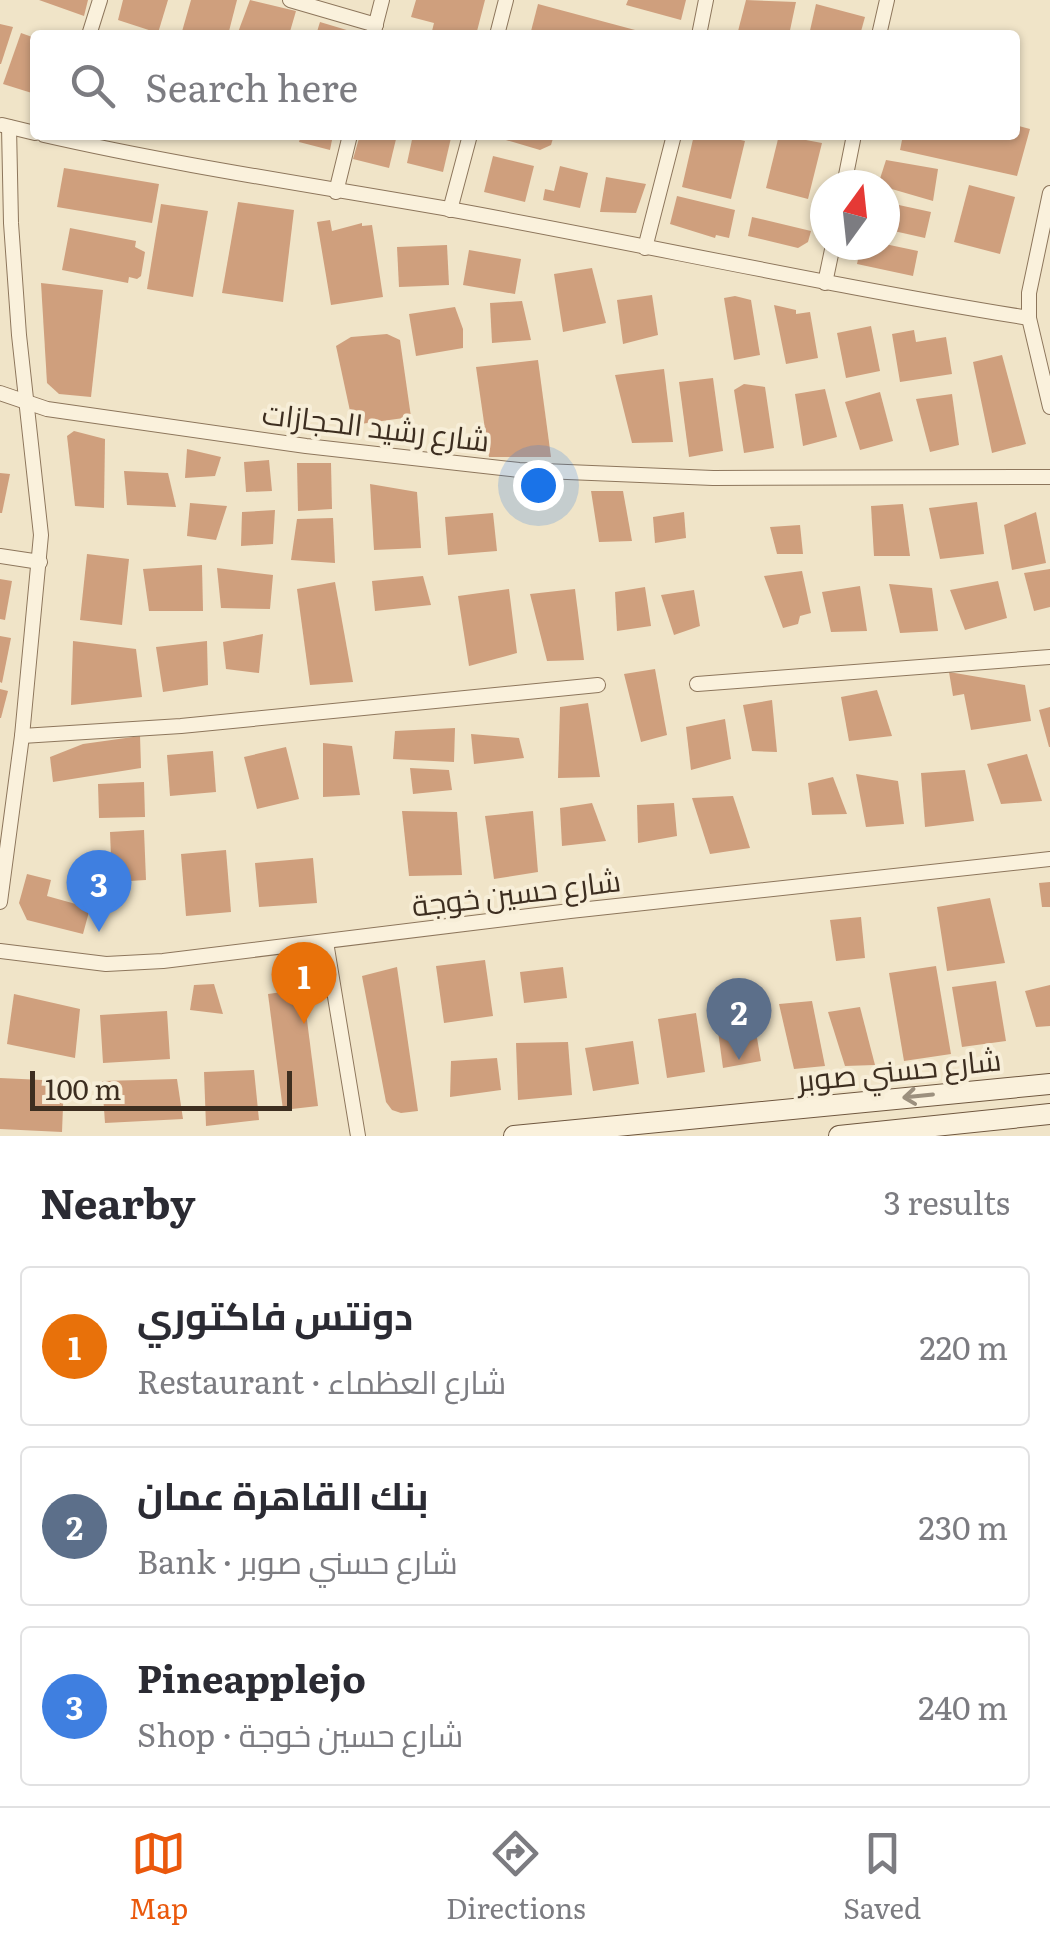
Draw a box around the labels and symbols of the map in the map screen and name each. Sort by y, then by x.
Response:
north arrow [810,170,900,260]
street label: شارع رشيد الحجازات [260,389,492,462]
your location [513,460,564,511]
pin: 3 [66,850,132,932]
street label: شارع حسين خوجة [409,856,623,927]
pin: 1 [272,942,336,1024]
pin: 2 [706,978,772,1060]
street label: شارع حسني صوبر [793,1035,1004,1105]
scale bar [30,1066,292,1110]
one-way arrow [902,1087,935,1106]

